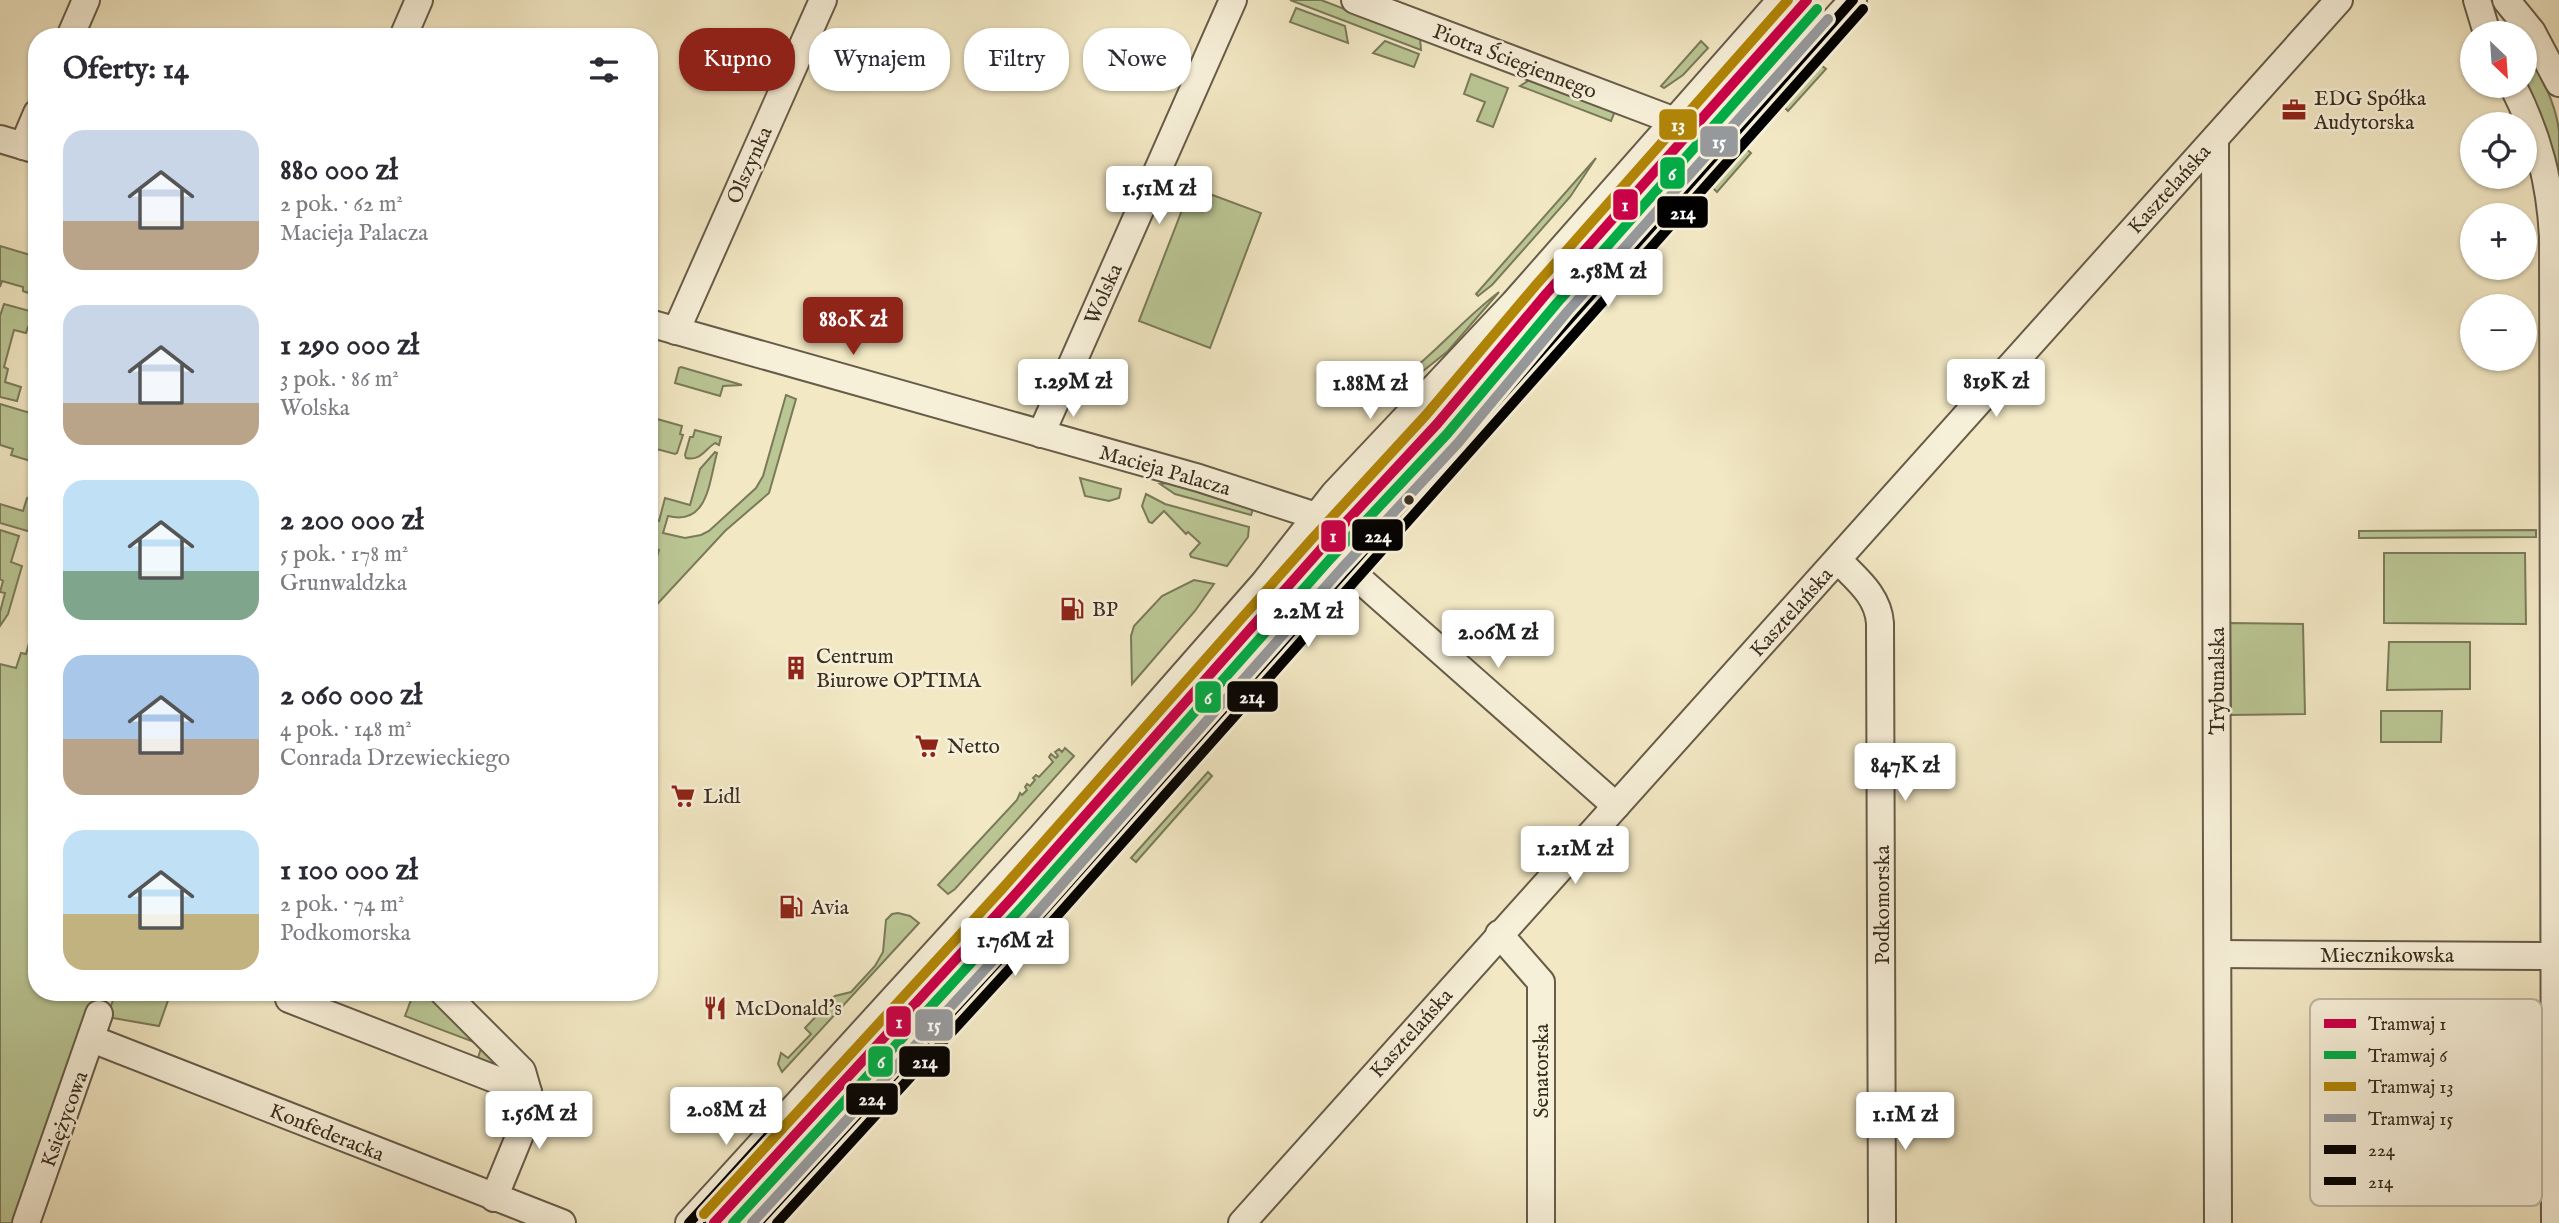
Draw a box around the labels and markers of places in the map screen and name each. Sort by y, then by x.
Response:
place label: EDG Spółka Audytorska [2313,86,2427,137]
office icon: EDG Spółka Audytorska [2280,96,2308,124]
pin: 1.51M zł [1087,166,1231,226]
pin: 2.58M zł [1536,250,1680,309]
pin: 880K zł [788,298,918,357]
pin: 1.29M zł [1001,360,1145,419]
pin: 819K zł [1931,360,2061,419]
pin: 1.88M zł [1298,362,1442,421]
unlabelled marker [1402,493,1416,507]
pin: 2.2M zł [1243,590,1373,649]
fuel station icon: BP [1058,595,1086,623]
place label: BP [1092,597,1118,624]
pin: 2.06M zł [1426,610,1570,670]
place label: Centrum Biurowe OPTIMA [816,644,982,695]
building icon: Centrum Biurowe OPTIMA [782,654,810,682]
supermarket icon: Netto [913,732,941,760]
place label: Netto [947,734,1000,761]
pin: 847K zł [1840,744,1970,803]
supermarket icon: Lidl [669,782,697,810]
place label: Lidl [703,784,741,811]
pin: 1.21M zł [1503,826,1647,886]
fuel station icon: Avia [777,893,805,921]
place label: Avia [810,895,850,922]
pin: 1.76M zł [943,918,1087,978]
restaurant icon: McDonald's [701,994,729,1022]
place label: McDonald's [735,996,842,1023]
pin: 2.08M zł [654,1088,798,1147]
pin: 1.56M zł [467,1092,611,1151]
pin: 1.1M zł [1840,1092,1970,1152]

